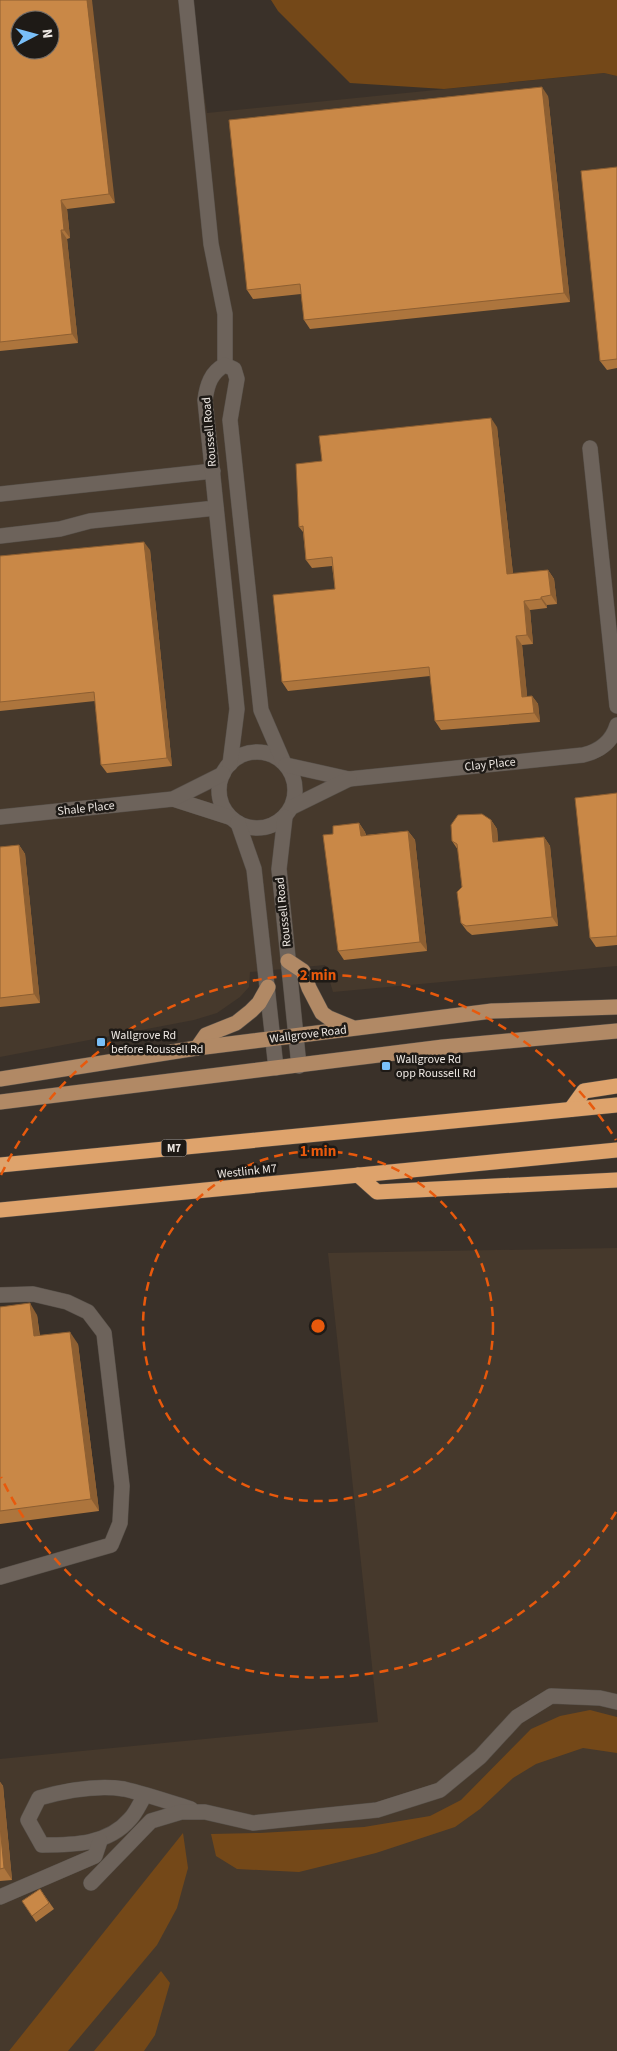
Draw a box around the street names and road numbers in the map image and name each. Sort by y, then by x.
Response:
street label: Roussell Road [198,396,221,468]
street label: Clay Place [464,753,516,776]
street label: Shale Place [57,797,116,820]
street label: Roussell Road [271,876,296,948]
street label: Wallgrove Road [269,1021,348,1048]
road number: M7 [162,1140,186,1156]
street label: Westlink M7 [216,1160,278,1183]

